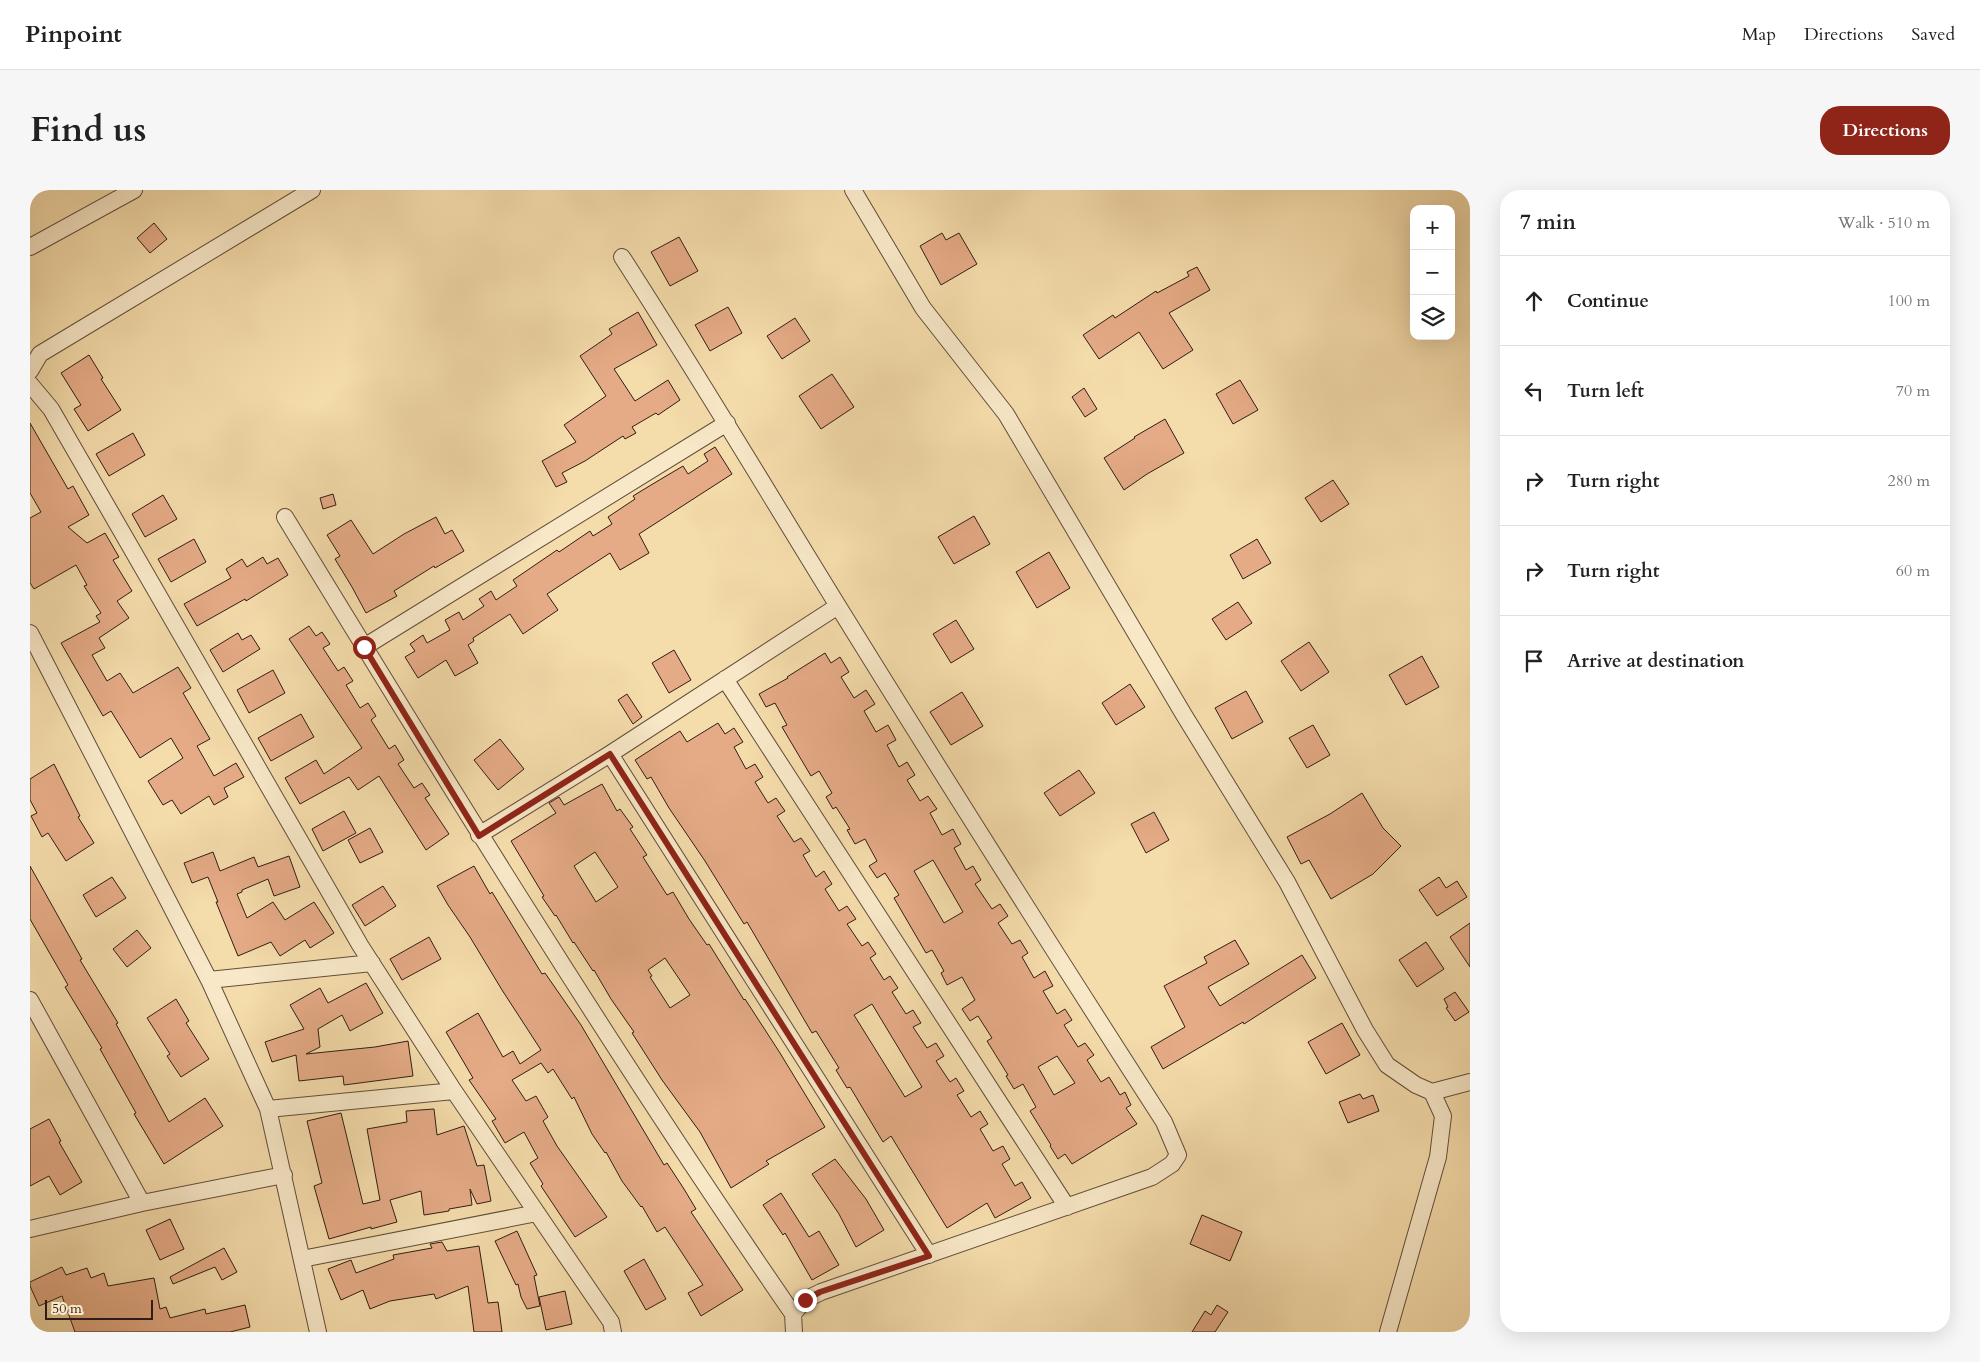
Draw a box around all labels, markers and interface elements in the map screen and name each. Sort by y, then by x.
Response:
text: Pinpoint [25,18,122,51]
text: Map [1742,22,1776,47]
text: Directions [1804,22,1883,47]
text: Saved [1911,22,1955,47]
text: Find us [30,106,146,154]
button: Directions [1820,106,1950,155]
map controls [1410,205,1455,340]
button: + [1410,205,1455,250]
text: 7 min [1520,208,1576,237]
text: Walk · 510 m [1838,212,1930,234]
button: − [1410,250,1455,295]
icon: ahead [1520,287,1548,315]
text: Continue [1567,288,1649,314]
text: 100 m [1888,290,1930,312]
button: layers [1410,295,1455,340]
icon: left [1520,377,1548,405]
text: Turn left [1567,378,1644,404]
text: 70 m [1896,380,1930,402]
icon: right [1520,467,1548,495]
text: Turn right [1567,468,1659,494]
text: 280 m [1888,470,1930,492]
icon: right [1520,557,1548,585]
text: Turn right [1567,558,1659,584]
text: 60 m [1896,560,1930,582]
route start [353,636,376,659]
icon: arrive [1520,647,1548,675]
text: Arrive at destination [1567,648,1744,674]
route end [794,1289,817,1312]
scale bar [45,1297,152,1320]
text: 50 m [52,1299,82,1318]

